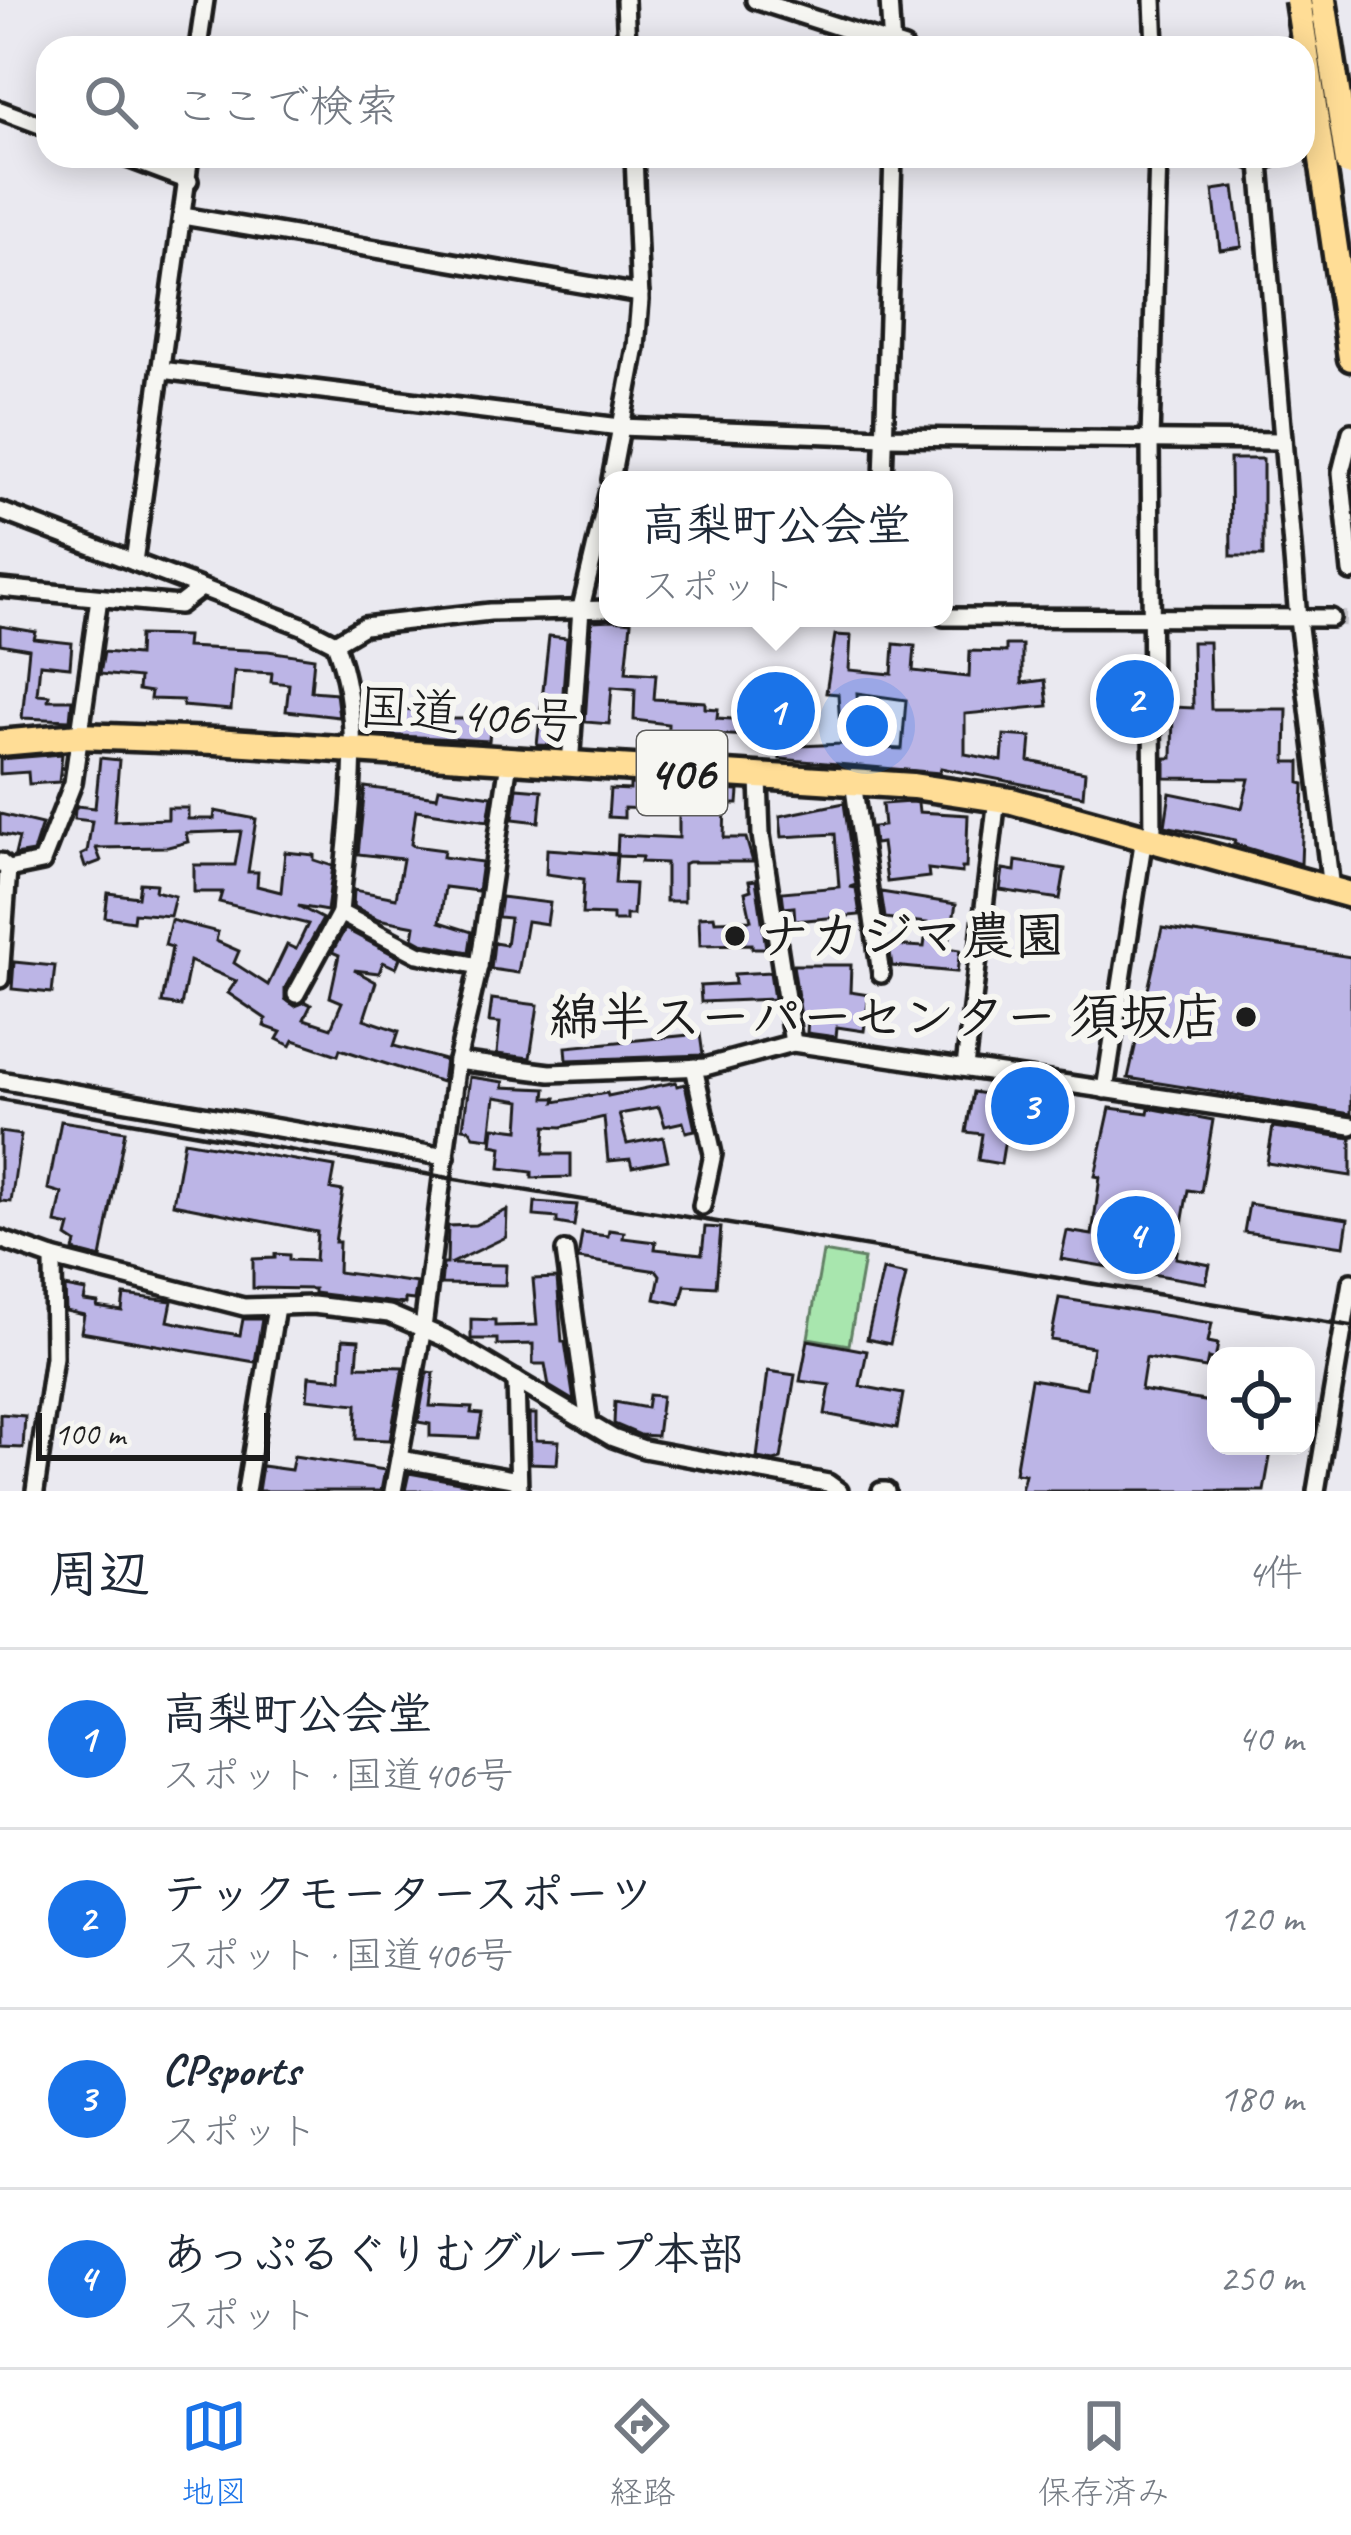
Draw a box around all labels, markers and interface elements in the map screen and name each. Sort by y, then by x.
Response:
search box [36,36,1315,168]
icon: search [78,69,144,135]
text: ここで検索 [174,78,399,135]
popup [599,471,953,627]
text: 高梨町公会堂 [641,497,911,554]
text: スポット [641,562,797,611]
pin: 2 [1096,654,1174,744]
pin: 1 [737,666,815,756]
street label: 国道406号 [356,674,582,754]
your location [837,696,897,756]
road number: 406 [637,731,727,815]
place label: ナカジマ農園 [759,904,1065,968]
marker: ナカジマ農園 [722,923,748,949]
place label: 綿半スーパーセンター 須坂店 [549,985,1222,1049]
marker: 綿半スーパーセンター 須坂店 [1233,1004,1259,1030]
pin: 3 [991,1061,1069,1151]
pin: 4 [1097,1190,1175,1280]
map controls [1207,1347,1315,1455]
button: locate [1207,1347,1315,1455]
scale bar [36,1407,270,1460]
text: 100 m [54,1413,125,1455]
text: 周辺 [48,1542,150,1606]
text: 4件 [1246,1549,1303,1598]
text: 高梨町公会堂 [162,1686,432,1743]
text: 1 [78,1714,96,1763]
text: 40 m [1237,1714,1303,1763]
text: スポット · 国道406号 [162,1751,514,1800]
text: テックモータースポーツ [162,1866,653,1923]
text: 2 [78,1894,96,1943]
text: 120 m [1219,1894,1303,1943]
text: スポット · 国道406号 [162,1931,514,1980]
text: CPsports [162,2042,300,2099]
text: 3 [78,2074,96,2123]
text: 180 m [1219,2074,1303,2123]
text: スポット [162,2107,318,2156]
text: あっぷるぐりむグループ本部 [162,2226,743,2283]
text: 4 [78,2254,96,2303]
text: 250 m [1219,2254,1303,2303]
text: スポット [162,2291,318,2340]
tab: 地図 [181,2393,247,2513]
tab: 経路 [609,2393,675,2513]
tab: 保存済み [1038,2393,1170,2513]

